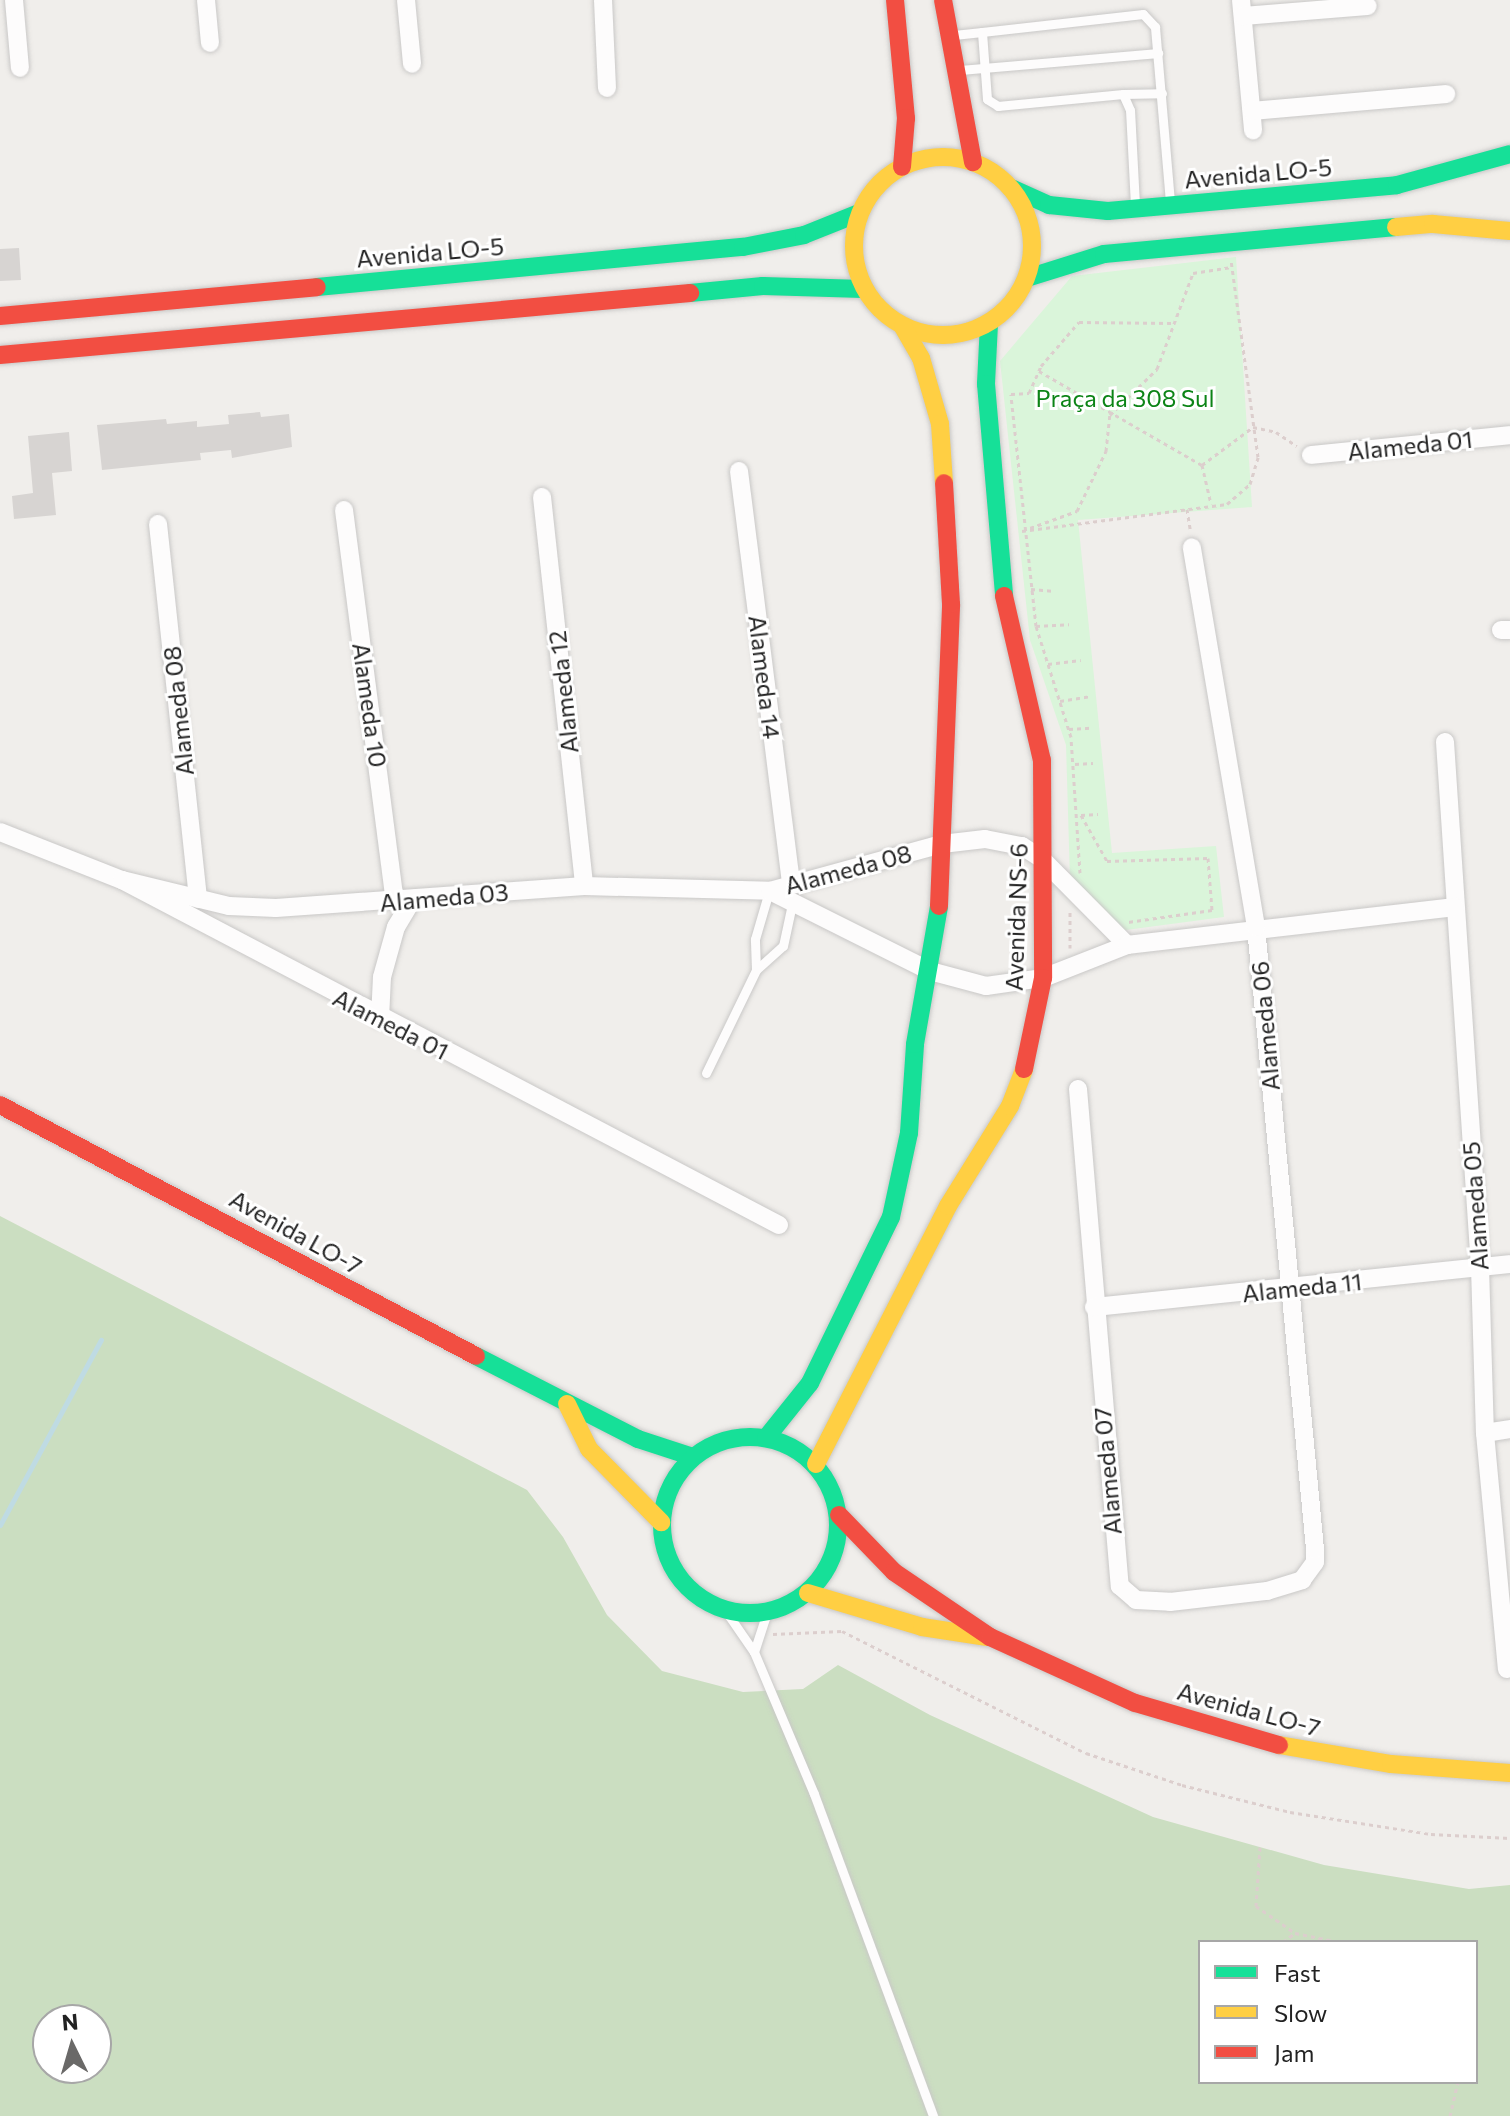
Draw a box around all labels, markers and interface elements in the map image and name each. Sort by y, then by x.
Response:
street label: Avenida LO-5 [1183,152,1333,194]
street label: Avenida LO-5 [355,231,505,273]
park label: Praça da 308 Sul [1035,384,1215,412]
street label: Alameda 01 [1346,424,1474,466]
street label: Alameda 14 [743,613,787,741]
street label: Alameda 12 [542,629,584,755]
street label: Alameda 10 [347,641,393,769]
street label: Alameda 08 [157,645,199,777]
street label: Alameda 08 [781,838,915,900]
street label: Avenida NS-6 [999,843,1033,991]
street label: Alameda 03 [378,877,510,917]
street label: Alameda 06 [1245,960,1285,1092]
street label: Alameda 01 [328,983,454,1065]
street label: Alameda 05 [1456,1141,1494,1271]
street label: Avenida LO-7 [225,1184,367,1280]
street label: Alameda 11 [1241,1266,1363,1308]
street label: Alameda 07 [1087,1406,1127,1536]
street label: Avenida LO-7 [1174,1676,1324,1742]
legend [1198,1940,1478,2084]
text: Fast [1274,1958,1321,1987]
text: Slow [1274,1998,1327,2027]
north arrow [32,2004,112,2084]
text: N [61,2007,79,2036]
text: Jam [1274,2038,1314,2067]

